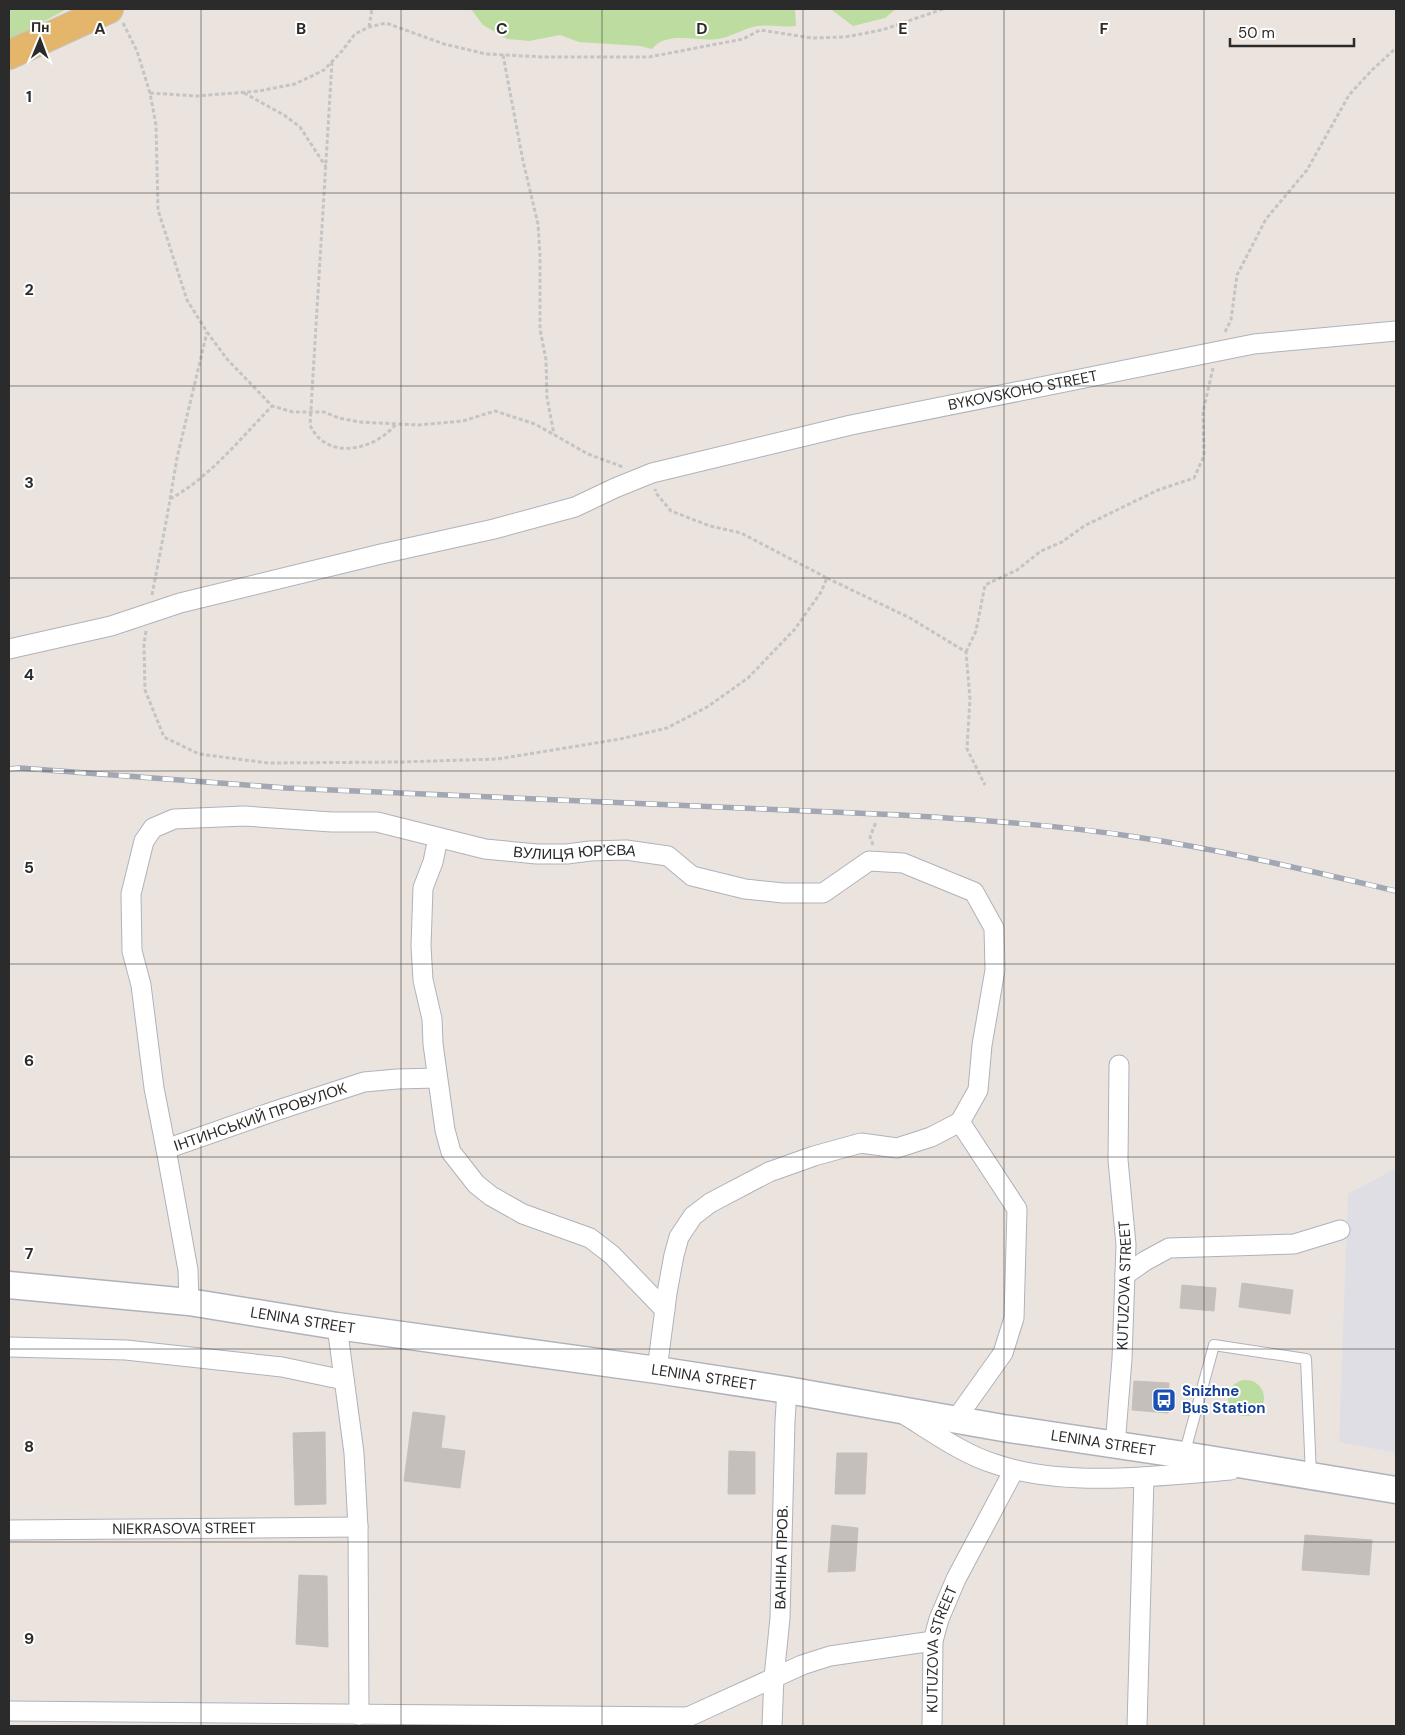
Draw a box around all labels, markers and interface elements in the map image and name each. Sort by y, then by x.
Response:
north arrow [15,15,65,65]
scale bar [1230,15,1354,47]
text: Пн [31,18,50,36]
text: A [94,18,106,39]
text: B [296,18,306,39]
text: C [496,18,508,39]
text: D [696,18,708,39]
text: E [898,18,908,39]
text: F [1100,18,1109,39]
text: 50 m [1238,23,1275,43]
text: 1 [26,86,32,107]
text: 2 [24,279,34,300]
street label: BYKOVSKOHO STREET [946,366,1099,415]
text: 3 [24,472,34,493]
text: 4 [24,664,34,685]
street label: ВУЛИЦЯ ЮР'ЄВА [512,840,637,864]
text: 5 [24,857,34,878]
text: 6 [24,1050,34,1071]
street label: ІНТИНСЬКИЙ ПРОВУЛОК [171,1078,349,1156]
street label: KUTUZOVA STREET [1112,1220,1136,1350]
text: 7 [25,1243,34,1264]
street label: LENINA STREET [249,1302,356,1338]
street label: LENINA STREET [650,1359,758,1395]
place label: Snizhne Bus Station [1182,1381,1266,1418]
bus stop icon: Snizhne Bus Station [1151,1387,1177,1413]
street label: LENINA STREET [1049,1425,1157,1461]
text: 8 [24,1436,34,1457]
street label: ВАНІНА ПРОВ. [770,1505,793,1610]
street label: NIEKRASOVA STREET [112,1518,256,1539]
street label: KUTUZOVA STREET [922,1583,962,1713]
text: 9 [24,1628,34,1649]

